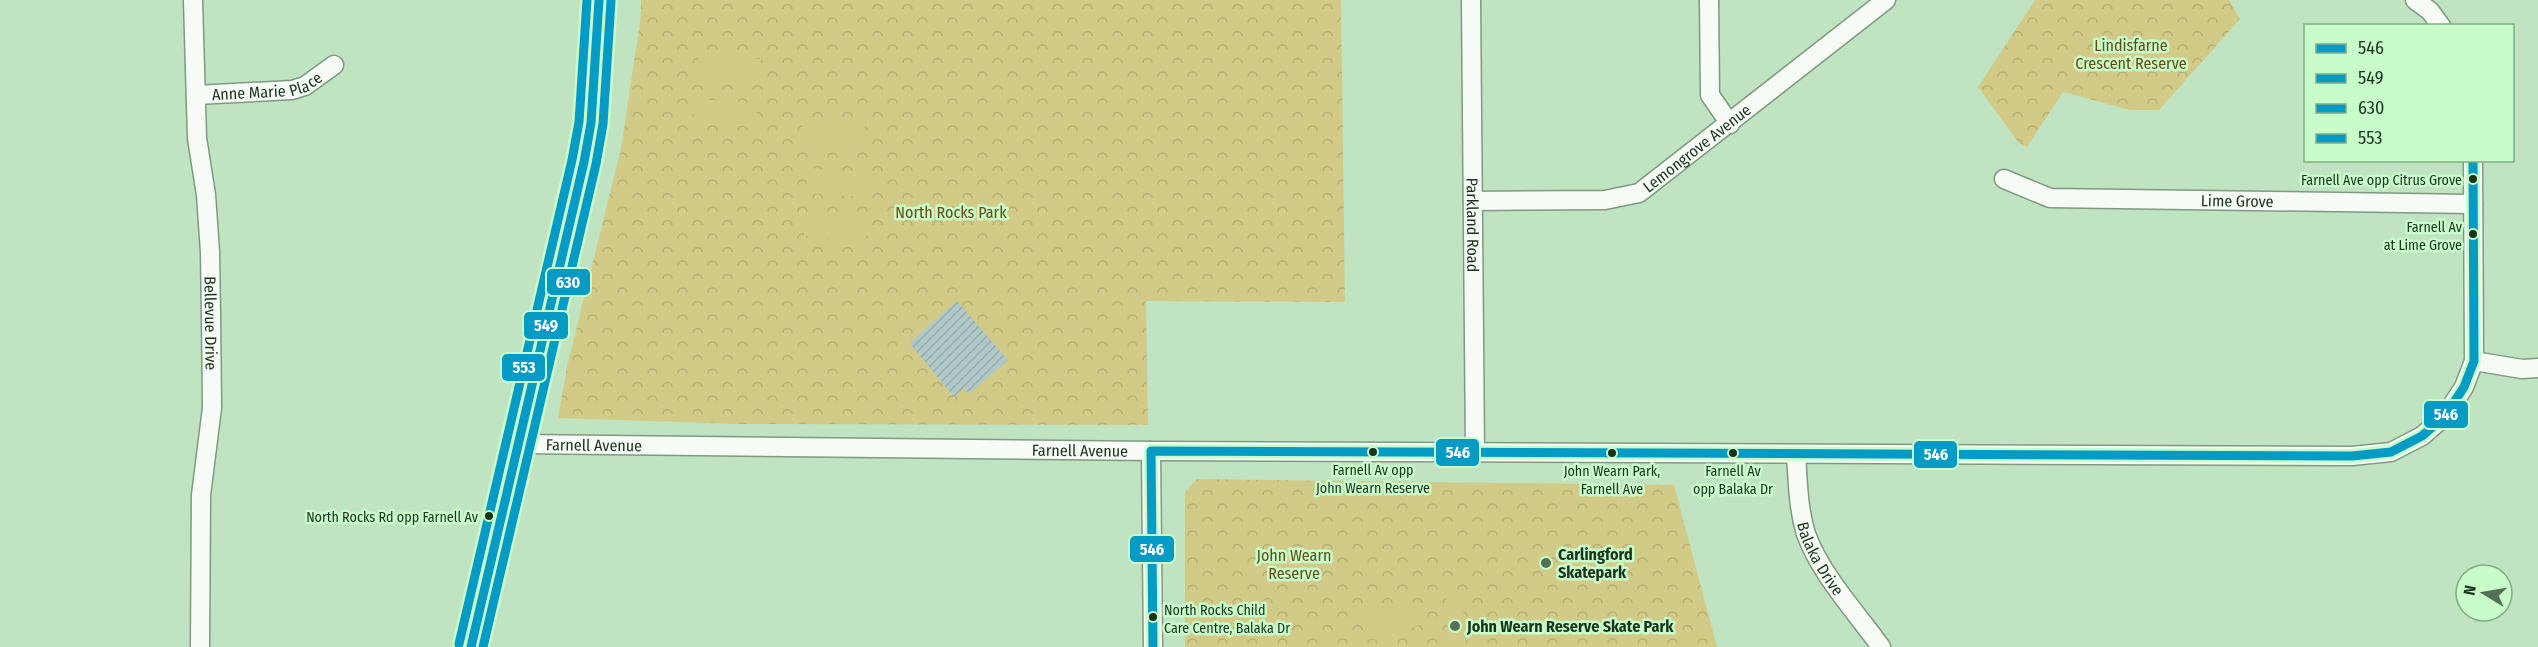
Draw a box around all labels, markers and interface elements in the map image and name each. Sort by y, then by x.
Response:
legend [2304,24,2514,162]
park label: Lindisfarne Crescent Reserve [2075,36,2187,73]
text: 546 [2358,37,2384,59]
text: 549 [2358,67,2383,89]
street label: Anne Marie Place [211,68,326,104]
text: 630 [2358,97,2384,119]
street label: Lemongrove Avenue [1639,100,1755,196]
text: 553 [2358,127,2382,149]
place label: Farnell Ave opp Citrus Grove [2301,172,2462,189]
marker: Farnell Ave opp Citrus Grove [2467,173,2479,185]
street label: Parkland Road [1463,178,1482,272]
street label: Lime Grove [2201,191,2274,211]
park label: North Rocks Park [895,203,1007,222]
place label: Farnell Av at Lime Grove [2384,219,2463,254]
marker: Farnell Av at Lime Grove [2467,228,2479,240]
line badge: 630 [546,268,591,296]
text: 630 [556,273,581,292]
street label: Bellevue Drive [200,276,221,370]
line badge: 549 [523,311,569,340]
text: 549 [534,316,558,335]
line badge: 553 [501,353,546,382]
text: 553 [512,358,536,377]
line badge: 546 [2423,400,2469,429]
text: 546 [2434,405,2458,424]
street label: Farnell Avenue [546,435,642,455]
line badge: 546 [1435,438,1480,467]
line badge: 546 [1913,440,1958,469]
street label: Farnell Avenue [1032,441,1128,461]
text: 546 [1446,443,1470,462]
text: 546 [1924,445,1948,464]
marker: Farnell Av opp John Wearn Reserve [1367,446,1379,458]
marker: John Wearn Park, Farnell Ave [1606,447,1618,459]
marker: Farnell Av opp Balaka Dr [1727,447,1739,459]
place label: Farnell Av opp John Wearn Reserve [1316,462,1430,497]
place label: John Wearn Park, Farnell Ave [1564,463,1660,498]
place label: Farnell Av opp Balaka Dr [1693,463,1773,498]
place label: North Rocks Rd opp Farnell Av [306,509,479,526]
marker: North Rocks Rd opp Farnell Av [483,510,495,522]
street label: Balaka Drive [1793,520,1848,599]
line badge: 546 [1129,535,1175,563]
text: 546 [1140,540,1164,559]
place label: Carlingford Skatepark [1558,545,1633,582]
park label: John Wearn Reserve [1257,546,1331,583]
marker: Carlingford Skatepark [1539,556,1553,570]
north arrow [2454,563,2514,623]
text: N [2460,584,2480,597]
place label: North Rocks Child Care Centre, Balaka Dr [1164,602,1290,637]
marker: North Rocks Child Care Centre, Balaka Dr [1147,611,1159,623]
place label: John Wearn Reserve Skate Park [1466,617,1674,636]
marker: John Wearn Reserve Skate Park [1448,619,1462,633]

